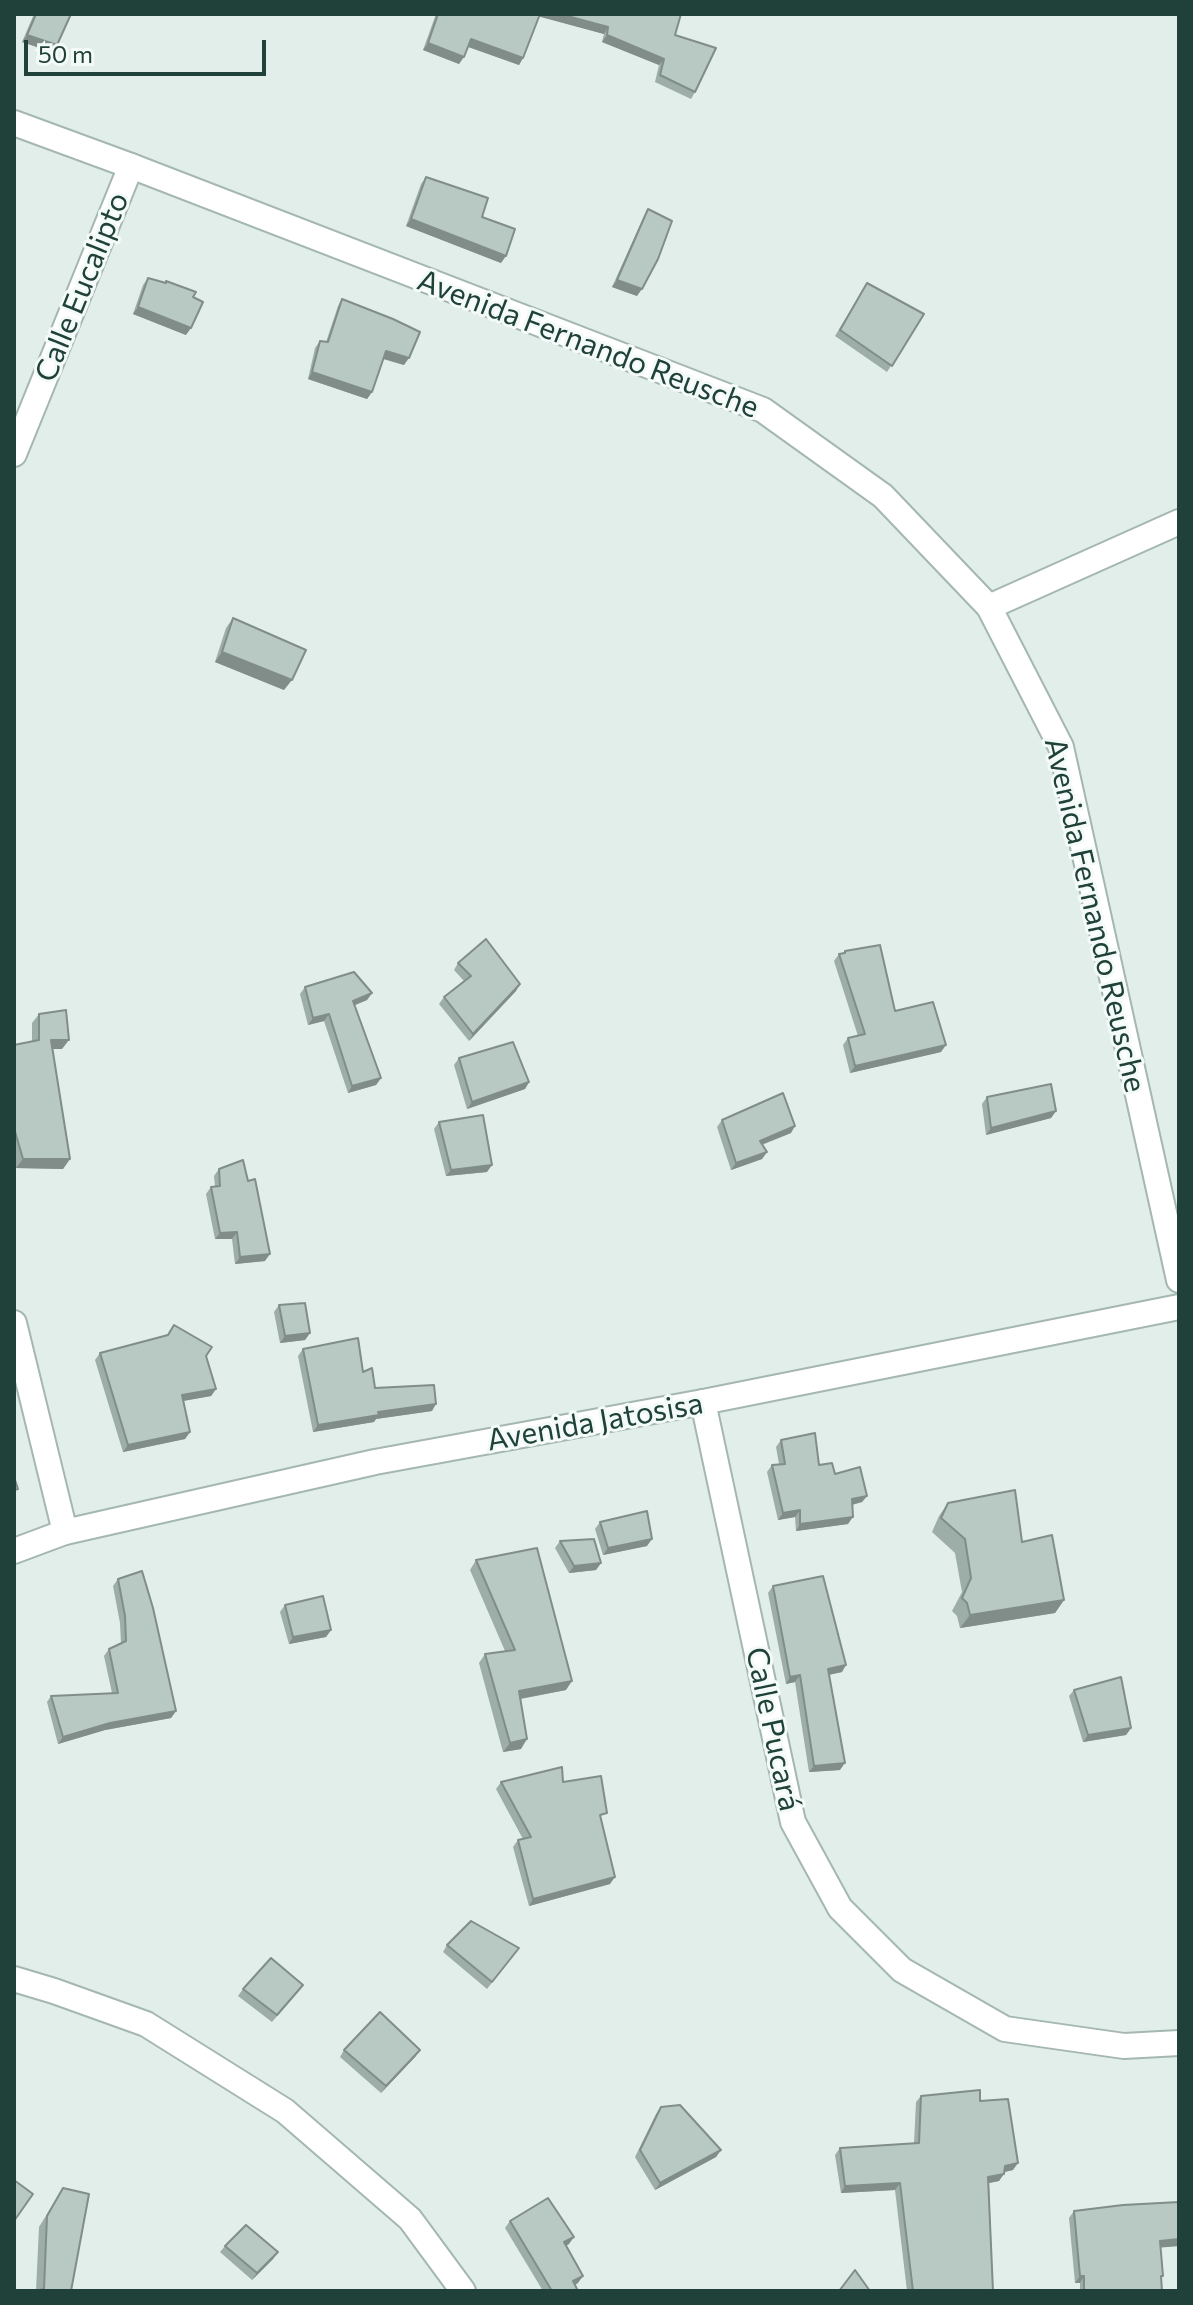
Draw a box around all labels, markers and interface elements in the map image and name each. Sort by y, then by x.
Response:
scale bar [28,24,270,74]
text: 50 m [38,39,93,68]
street label: Calle Eucalipto [28,187,136,387]
street label: Avenida Fernando Reusche [412,262,764,426]
street label: Avenida Fernando Reusche [1037,734,1153,1096]
street label: Avenida Jatosisa [484,1385,706,1459]
street label: Calle Pucará [738,1644,808,1814]

